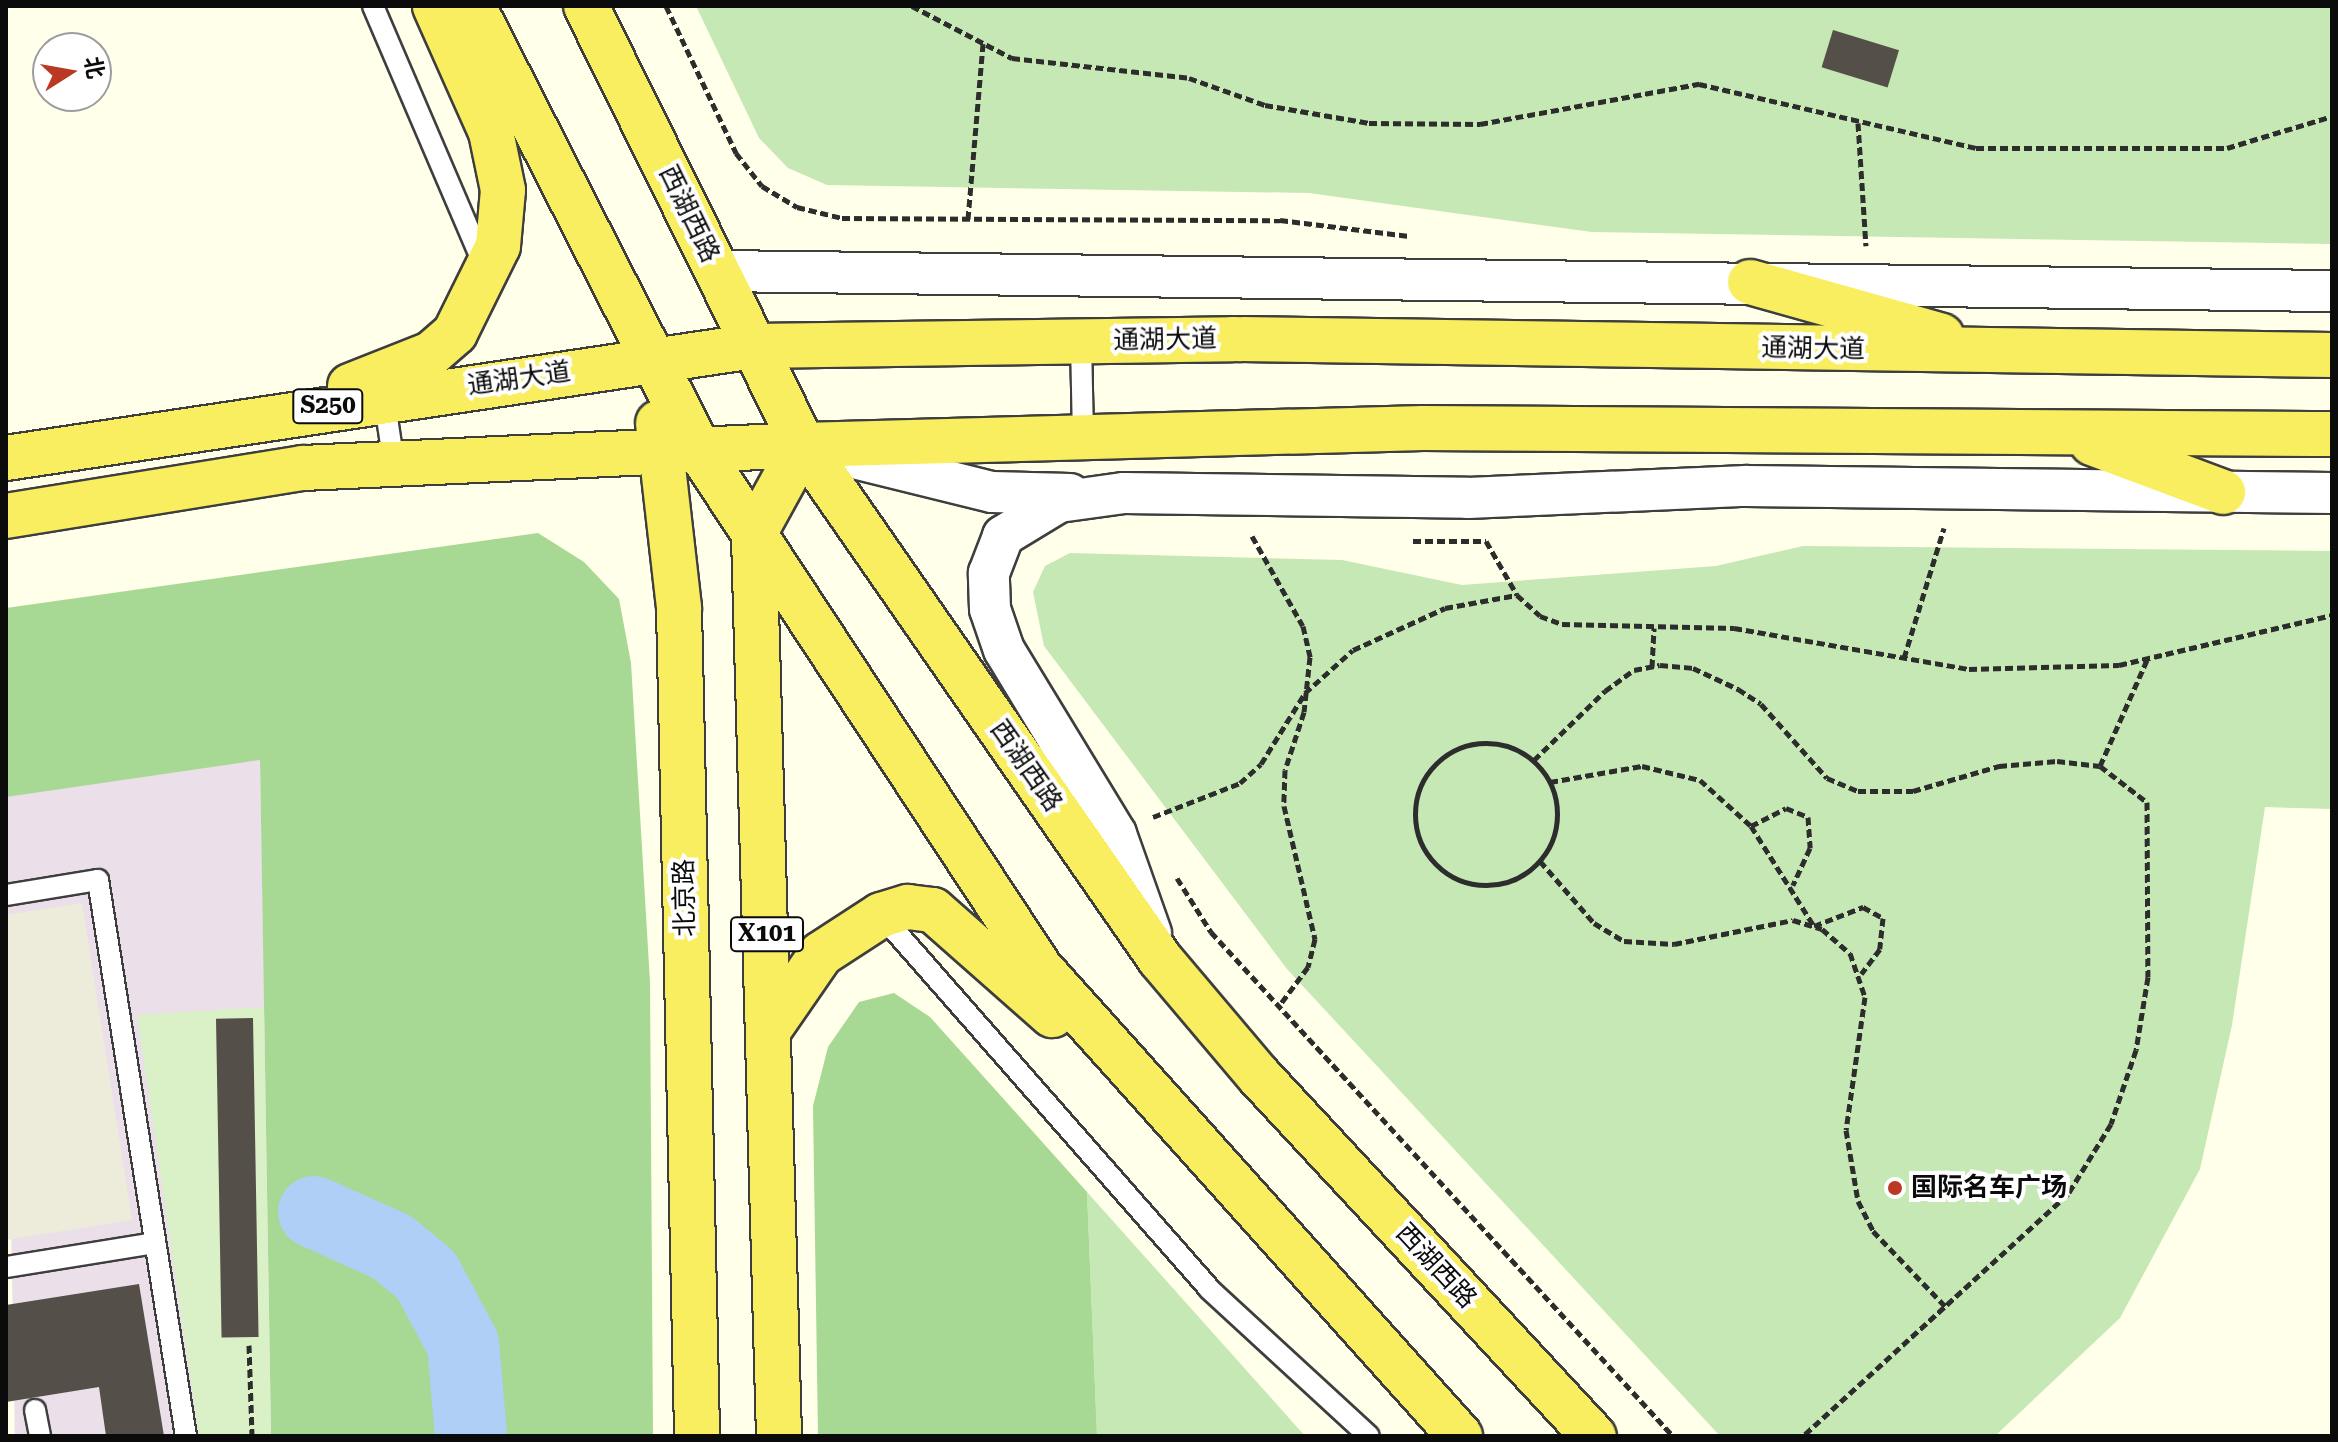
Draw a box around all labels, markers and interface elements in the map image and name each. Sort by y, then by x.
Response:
north arrow [32,32,112,112]
text: 北 [80,55,108,81]
street label: 西湖西路 [652,160,726,268]
street label: 通湖大道 [1113,323,1217,357]
street label: 通湖大道 [1761,332,1865,366]
street label: 通湖大道 [465,356,573,402]
road number: S250 [292,386,364,426]
street label: 西湖西路 [983,714,1069,818]
street label: 北京路 [669,859,701,937]
road number: X101 [729,914,805,954]
place label: 国际名车广场 [1911,1172,2067,1204]
marker: 国际名车广场 [1886,1179,1904,1197]
street label: 西湖西路 [1389,1217,1483,1315]

